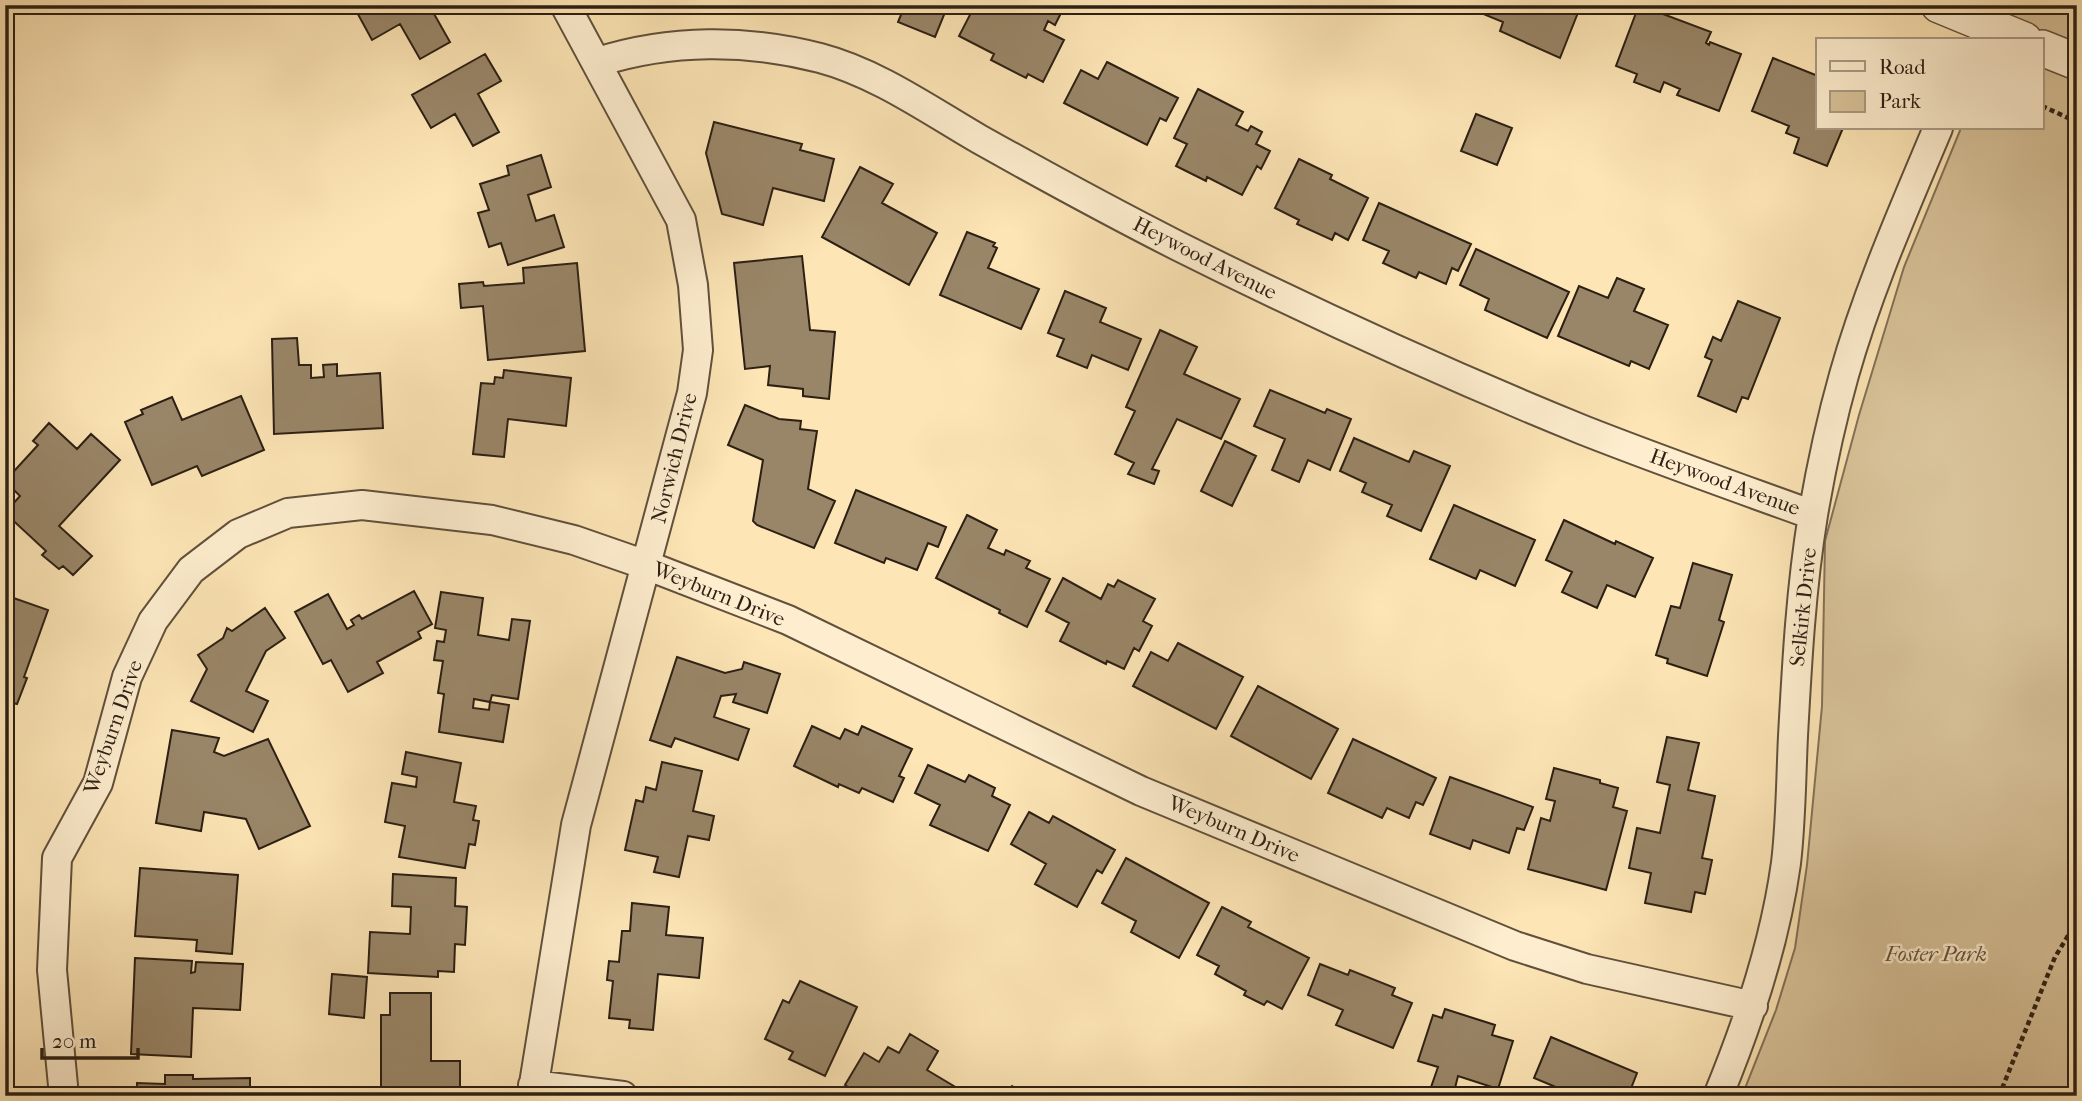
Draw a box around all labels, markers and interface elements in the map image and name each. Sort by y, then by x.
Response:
legend [1816,38,2044,130]
text: Road [1879,55,1926,79]
text: Park [1879,89,1921,113]
street label: Heywood Avenue [1129,211,1281,305]
street label: Norwich Drive [646,390,702,526]
street label: Heywood Avenue [1647,444,1803,520]
street label: Selkirk Drive [1785,546,1821,668]
street label: Weyburn Drive [649,556,788,631]
street label: Weyburn Drive [79,657,147,798]
street label: Weyburn Drive [1164,790,1303,867]
park label: Foster Park [1884,942,1987,966]
scale bar [42,1017,138,1061]
text: 20 m [52,1029,97,1053]

